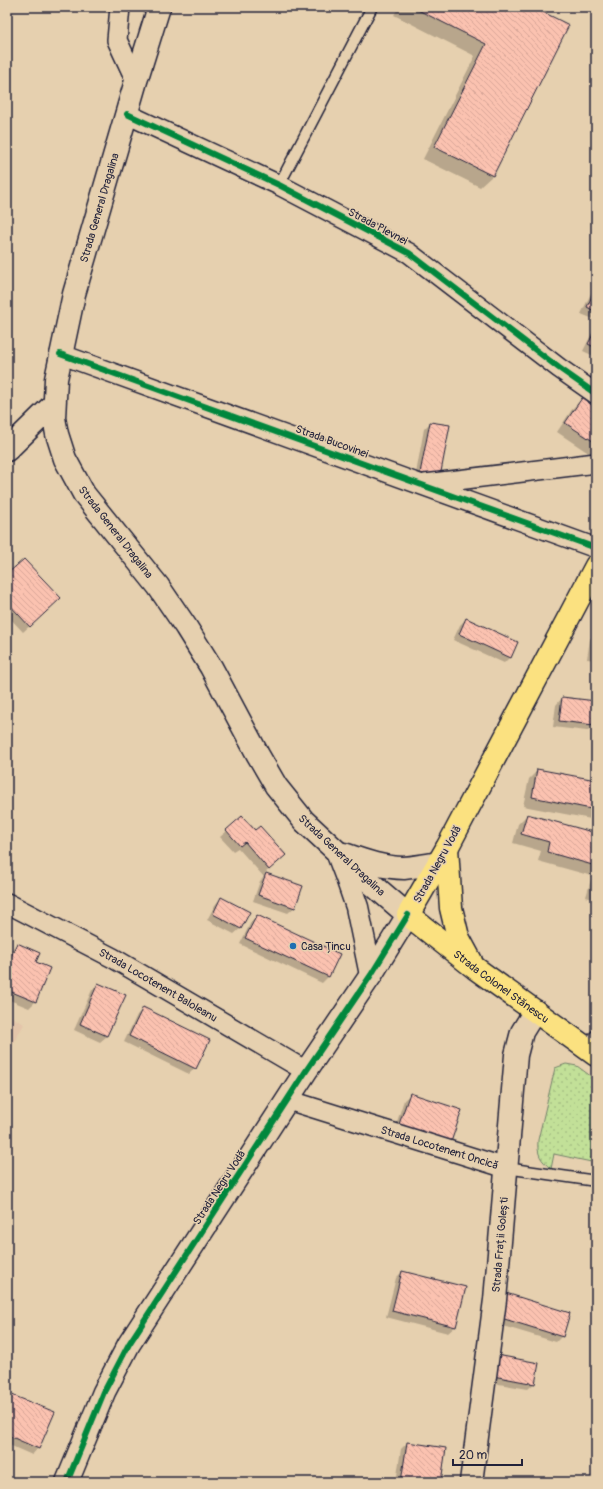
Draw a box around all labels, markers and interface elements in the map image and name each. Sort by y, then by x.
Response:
street label: Strada General Dragalina [78,151,122,264]
street label: Strada Plevnei [346,205,410,248]
street label: Strada Bucovinei [294,422,370,461]
street label: Strada General Dragalina [76,484,156,581]
street label: Strada General Dragalina [296,812,388,899]
street label: Strada Negru Vodă [411,823,464,905]
place label: Casa Țincu [301,940,351,953]
marker: Casa Țincu [288,941,298,951]
street label: Strada Locotenent Baloleanu [97,946,220,1025]
street label: Strada Colonel Stănescu [451,948,551,1026]
street label: Strada Locotenent Oncică [379,1123,500,1172]
street label: Strada Negru Vodă [190,1147,248,1227]
street label: Strada Frații Golești [490,1197,511,1293]
scale bar [453,1441,522,1467]
text: 20 m [459,1448,488,1463]

